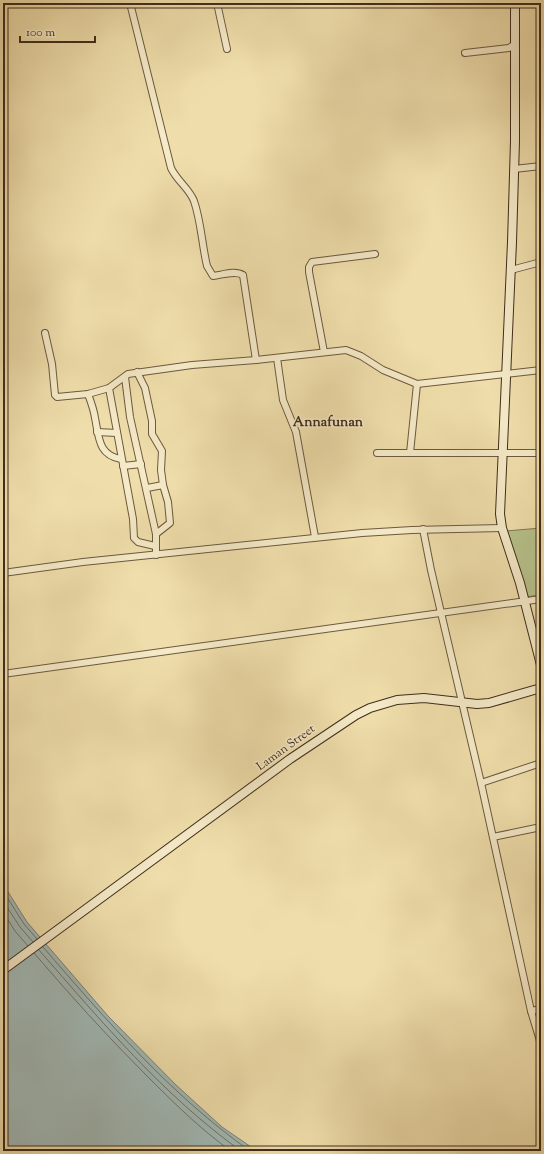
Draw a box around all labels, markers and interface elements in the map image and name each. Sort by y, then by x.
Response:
scale bar [20,18,95,44]
text: 100 m [26,24,55,42]
district label: Annafunan [293,413,364,433]
street label: Laman Street [253,720,319,776]

